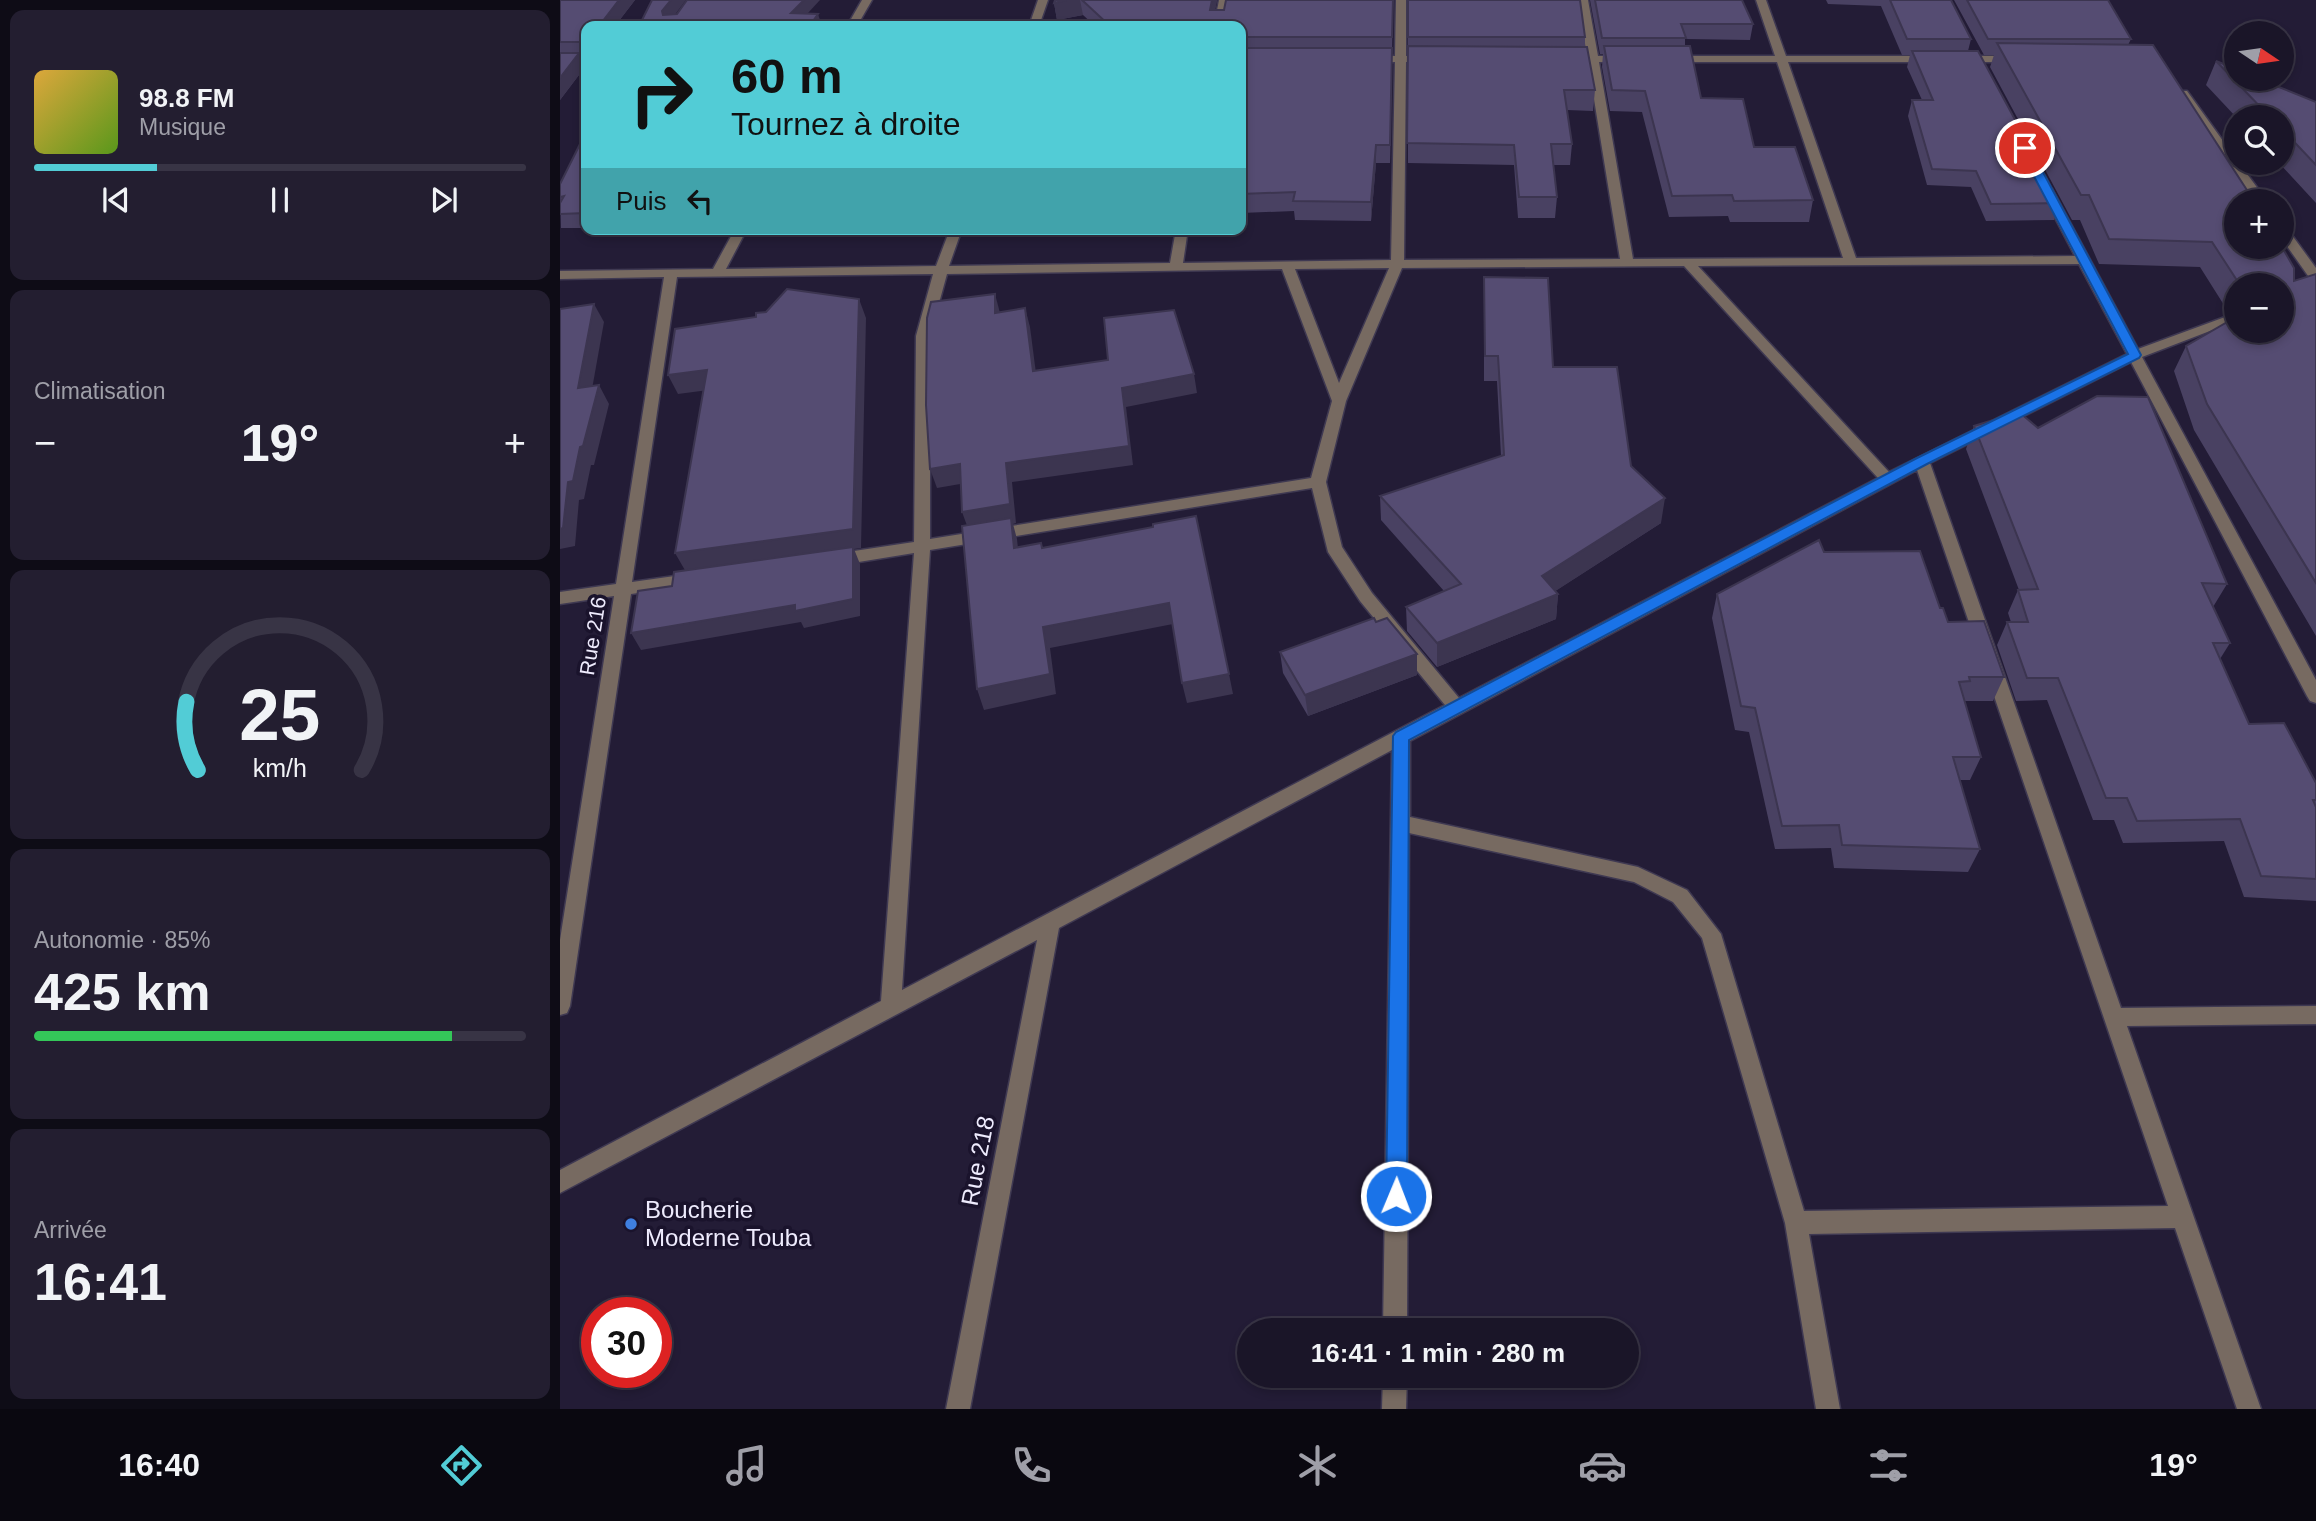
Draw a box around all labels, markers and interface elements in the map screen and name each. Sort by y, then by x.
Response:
north arrow [2224,21,2294,91]
map controls [2224,21,2294,343]
icon: right [616,49,707,140]
text: 60 m [731,49,843,103]
text: 98.8 FM [139,83,234,113]
button: search [2224,105,2294,175]
text: Tournez à droite [731,106,960,142]
text: Musique [139,114,226,140]
pin [1995,118,2055,178]
icon: arrive [2006,129,2044,167]
icon: previous [97,181,135,219]
icon: pause [261,181,299,219]
icon: next [425,181,463,219]
icon: left [681,182,719,220]
text: Puis [616,186,667,216]
button: + [2224,189,2294,259]
button: − [2224,273,2294,343]
text: Climatisation [34,378,166,404]
text: 19° [241,414,319,472]
text: − [34,422,56,464]
text: + [504,422,526,464]
street label: Rue 216 [575,595,610,677]
text: 25 [240,675,320,756]
text: km/h [253,754,307,782]
text: Autonomie · 85% [34,927,210,953]
text: 425 km [34,963,210,1021]
street label: Rue 218 [956,1114,999,1208]
position arrow [1359,1159,1433,1233]
place label: Boucherie Moderne Touba [645,1196,812,1251]
marker: Boucherie Moderne Touba [623,1216,639,1232]
text: Arrivée [34,1217,107,1243]
text: 16:41 [34,1253,167,1311]
speed limit sign: 30 [581,1297,672,1388]
text: 16:41 · 1 min · 280 m [1311,1338,1565,1368]
icon: directions [437,1441,486,1490]
icon: music [722,1441,771,1490]
icon: phone [1007,1441,1056,1490]
icon: climate [1293,1441,1342,1490]
icon: car [1578,1441,1627,1490]
icon: filters [1864,1441,1913,1490]
text: 16:40 [118,1447,200,1483]
text: 19° [2149,1447,2198,1483]

